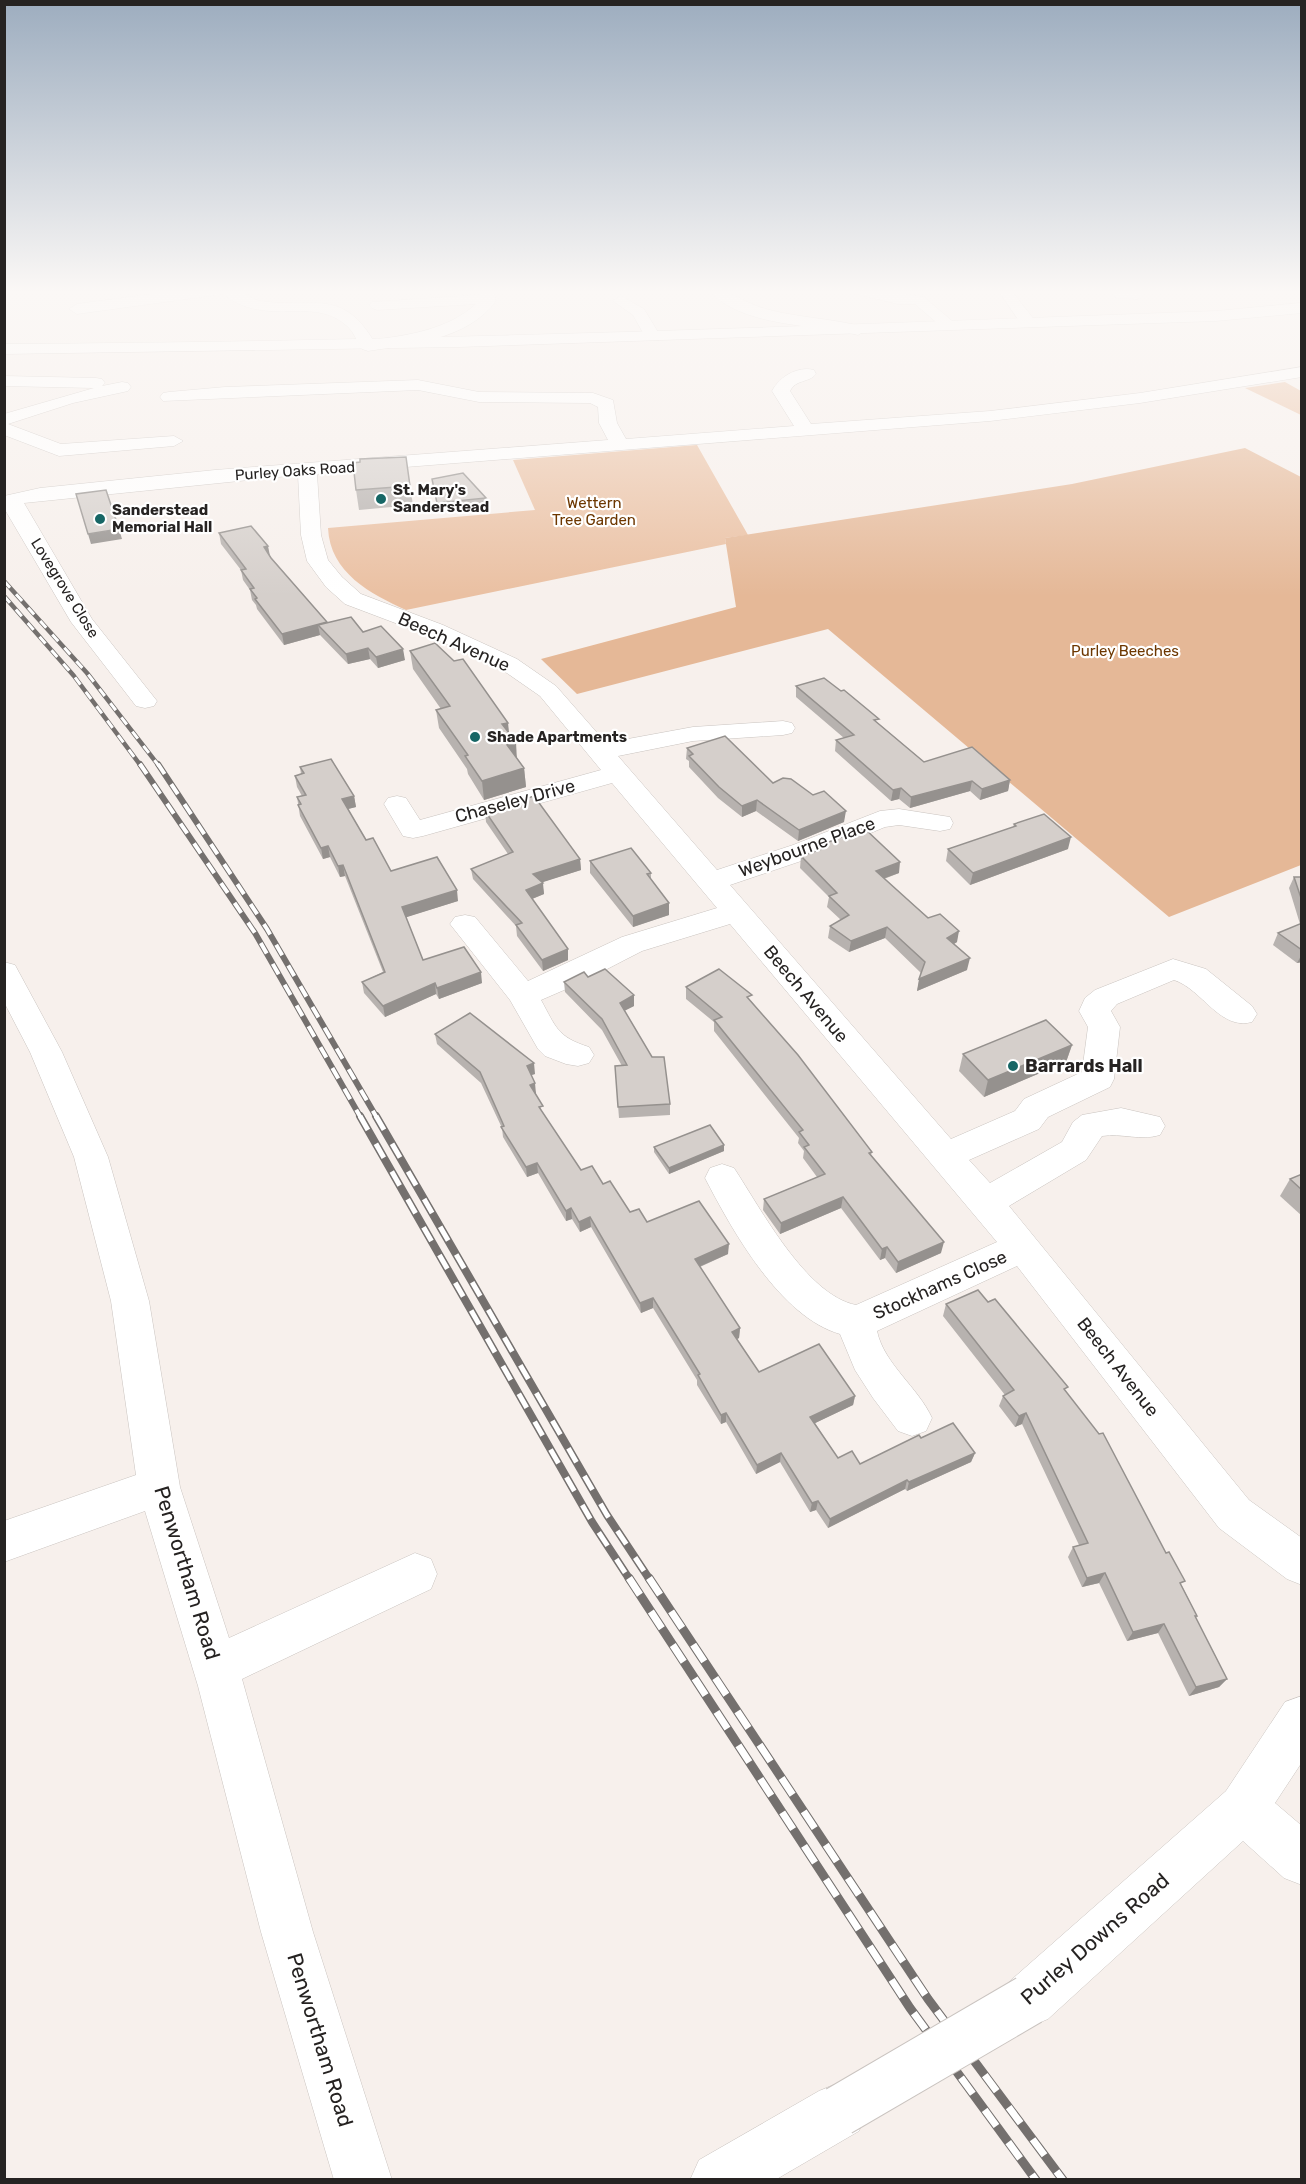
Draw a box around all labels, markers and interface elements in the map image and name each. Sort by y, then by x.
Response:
street label: Purley Oaks Road [234,458,356,484]
place label: St. Mary's Sanderstead [393,481,489,516]
marker: St. Mary's Sanderstead [374,492,388,506]
park label: Wettern Tree Garden [552,494,636,529]
place label: Sanderstead Memorial Hall [112,501,212,536]
marker: Sanderstead Memorial Hall [93,512,107,526]
street label: Lovegrove Close [27,535,103,641]
street label: Beech Avenue [395,608,513,676]
park label: Purley Beeches [1071,642,1179,660]
place label: Shade Apartments [487,728,627,746]
marker: Shade Apartments [468,730,482,744]
street label: Chaseley Drive [453,774,577,828]
street label: Weybourne Place [736,812,878,882]
street label: Beech Avenue [759,941,853,1047]
place label: Barrards Hall [1025,1055,1143,1077]
marker: Barrards Hall [1006,1059,1020,1073]
street label: Stockhams Close [870,1246,1010,1324]
street label: Beech Avenue [1072,1313,1164,1421]
street label: Penwortham Road [149,1483,226,1663]
street label: Purley Downs Road [1015,1867,1174,2010]
street label: Penwortham Road [282,1950,359,2130]

